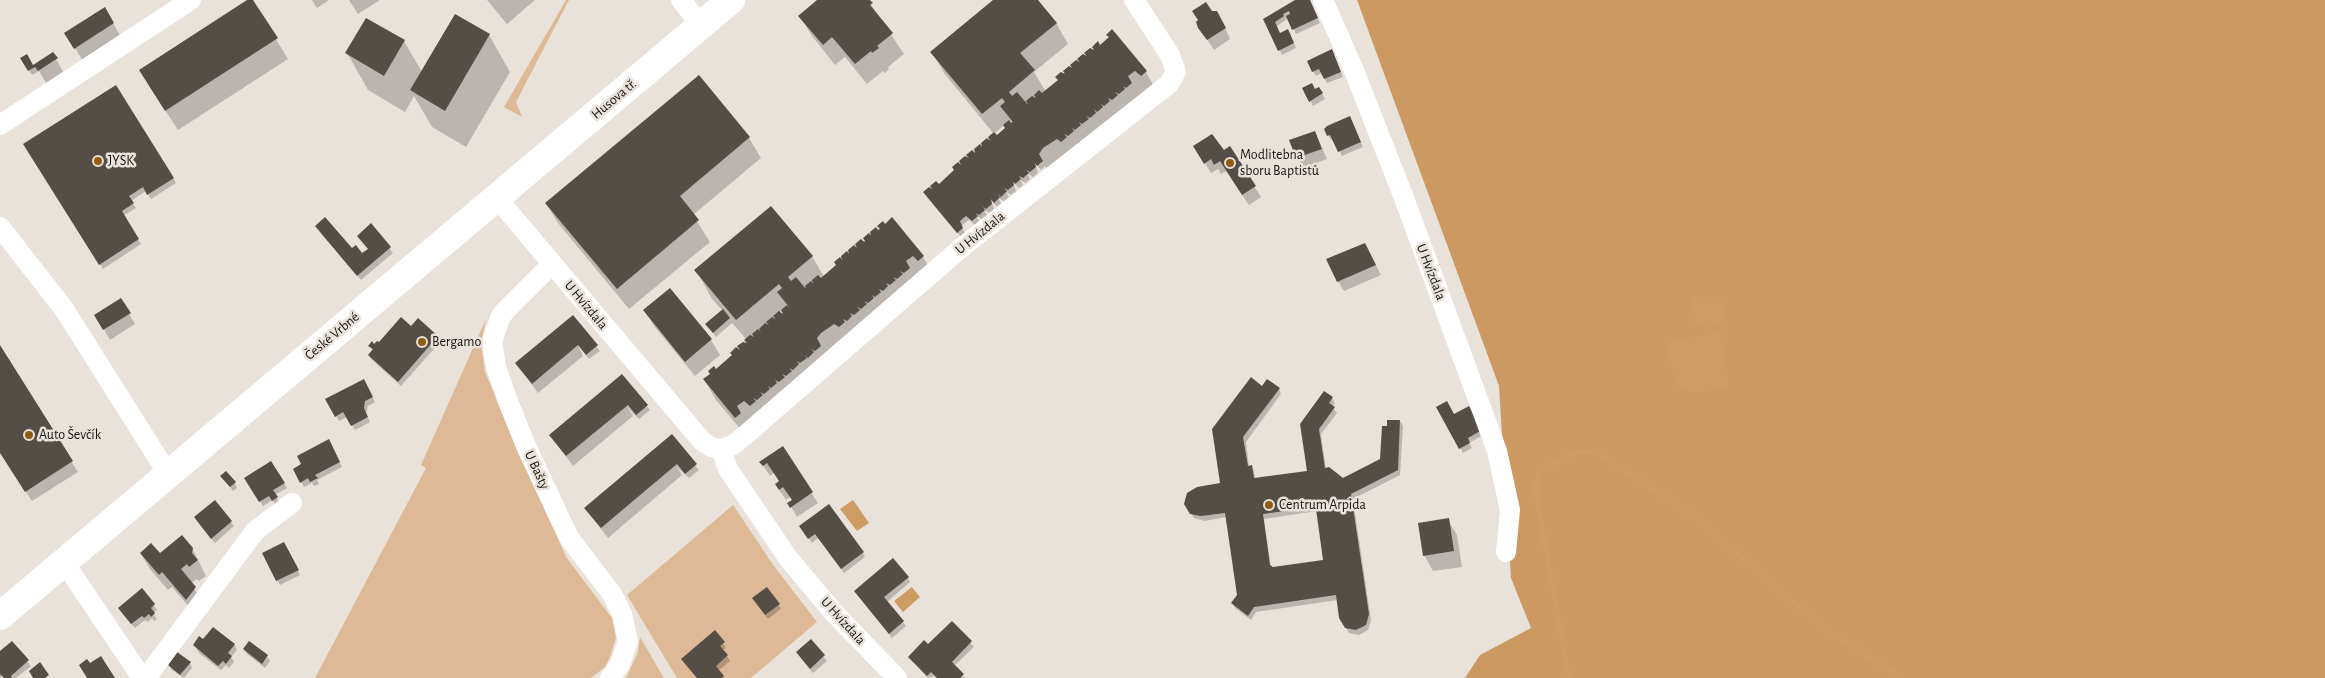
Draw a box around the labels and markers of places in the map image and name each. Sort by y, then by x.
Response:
place label: Modlitebna sboru Baptistů [1240,147,1319,180]
place label: JYSK [108,153,134,169]
marker: JYSK [92,155,104,167]
marker: Modlitebna sboru Baptistů [1224,157,1236,169]
place label: Bergamo [432,334,481,350]
marker: Bergamo [416,336,428,348]
place label: Auto Ševčík [39,427,101,443]
marker: Auto Ševčík [23,429,35,441]
place label: Centrum Arpida [1279,497,1366,513]
marker: Centrum Arpida [1263,499,1275,511]

